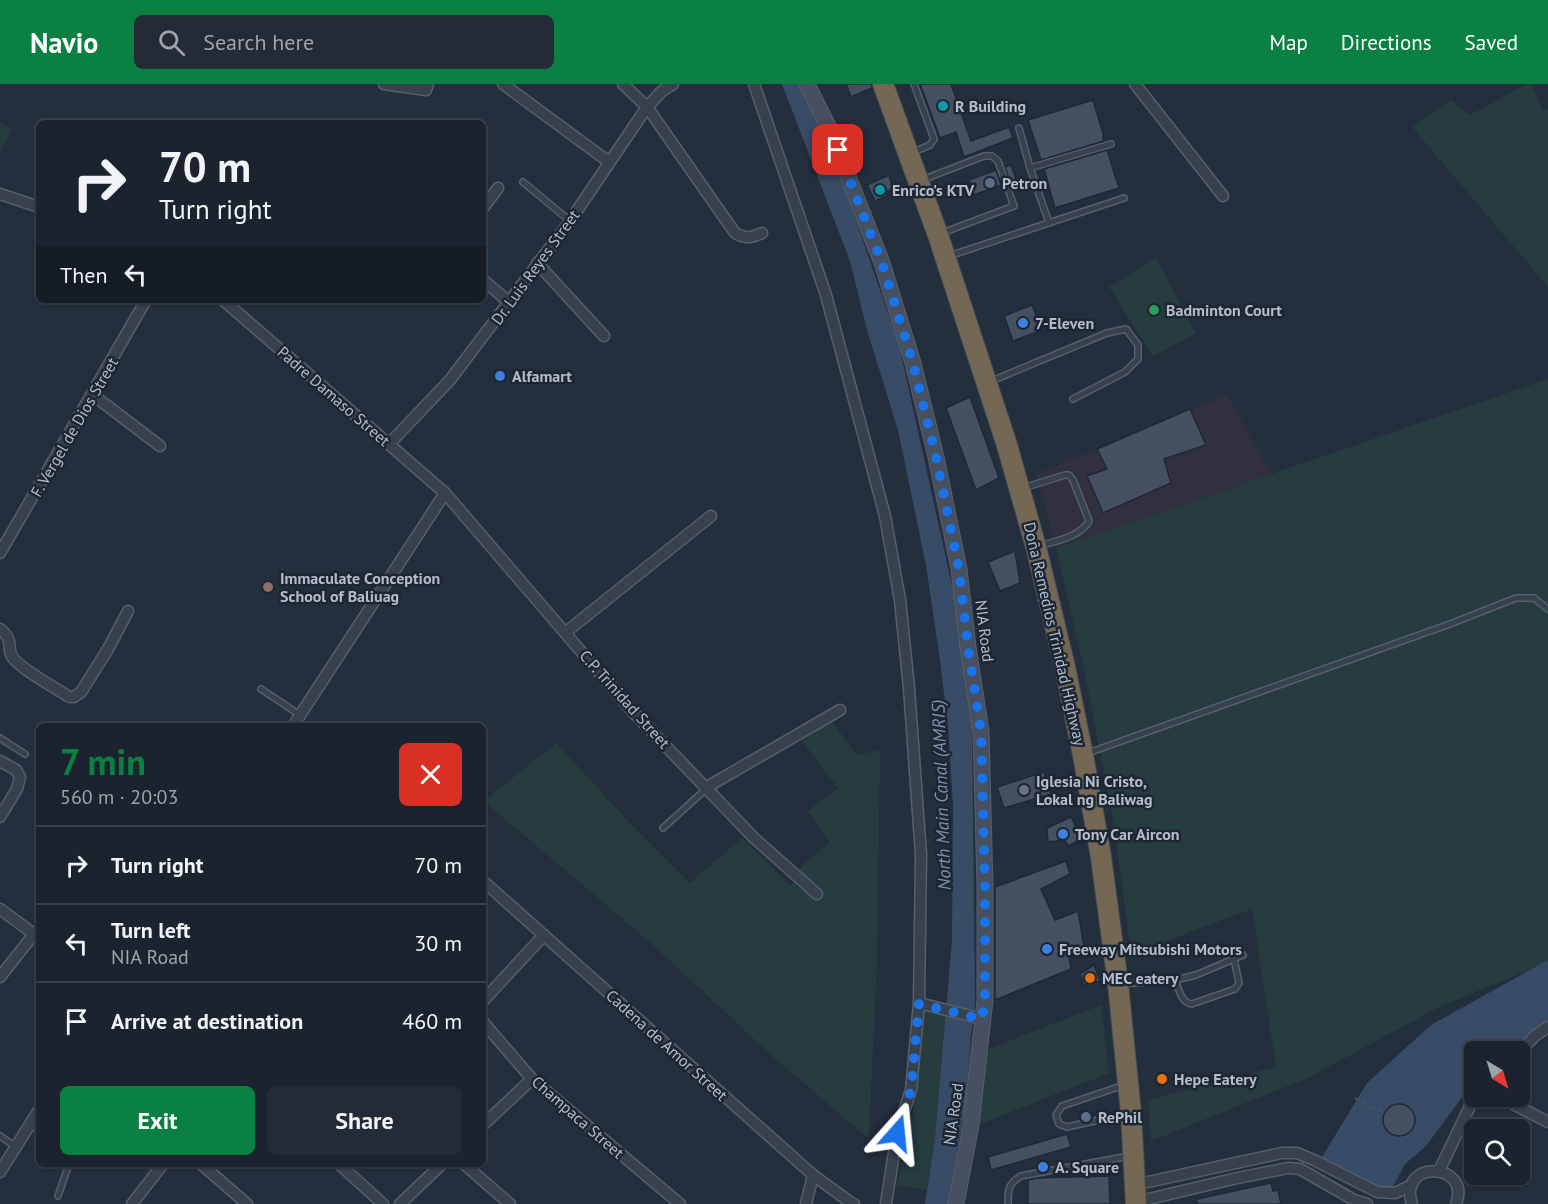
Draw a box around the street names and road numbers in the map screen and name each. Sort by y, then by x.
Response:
street label: Dr. Luis Reyes Street [487,205,584,328]
street label: Padre Damaso Street [274,342,395,451]
street label: F. Vergel de Dios Street [26,353,122,500]
street label: Doña Remedios Trinidad Highway [1020,520,1091,748]
street label: NIA Road [971,599,999,663]
street label: C.P. Trinidad Street [576,646,675,753]
street label: Cadena de Amor Street [602,985,732,1105]
street label: Champaca Street [528,1071,629,1163]
street label: NIA Road [939,1082,967,1146]

